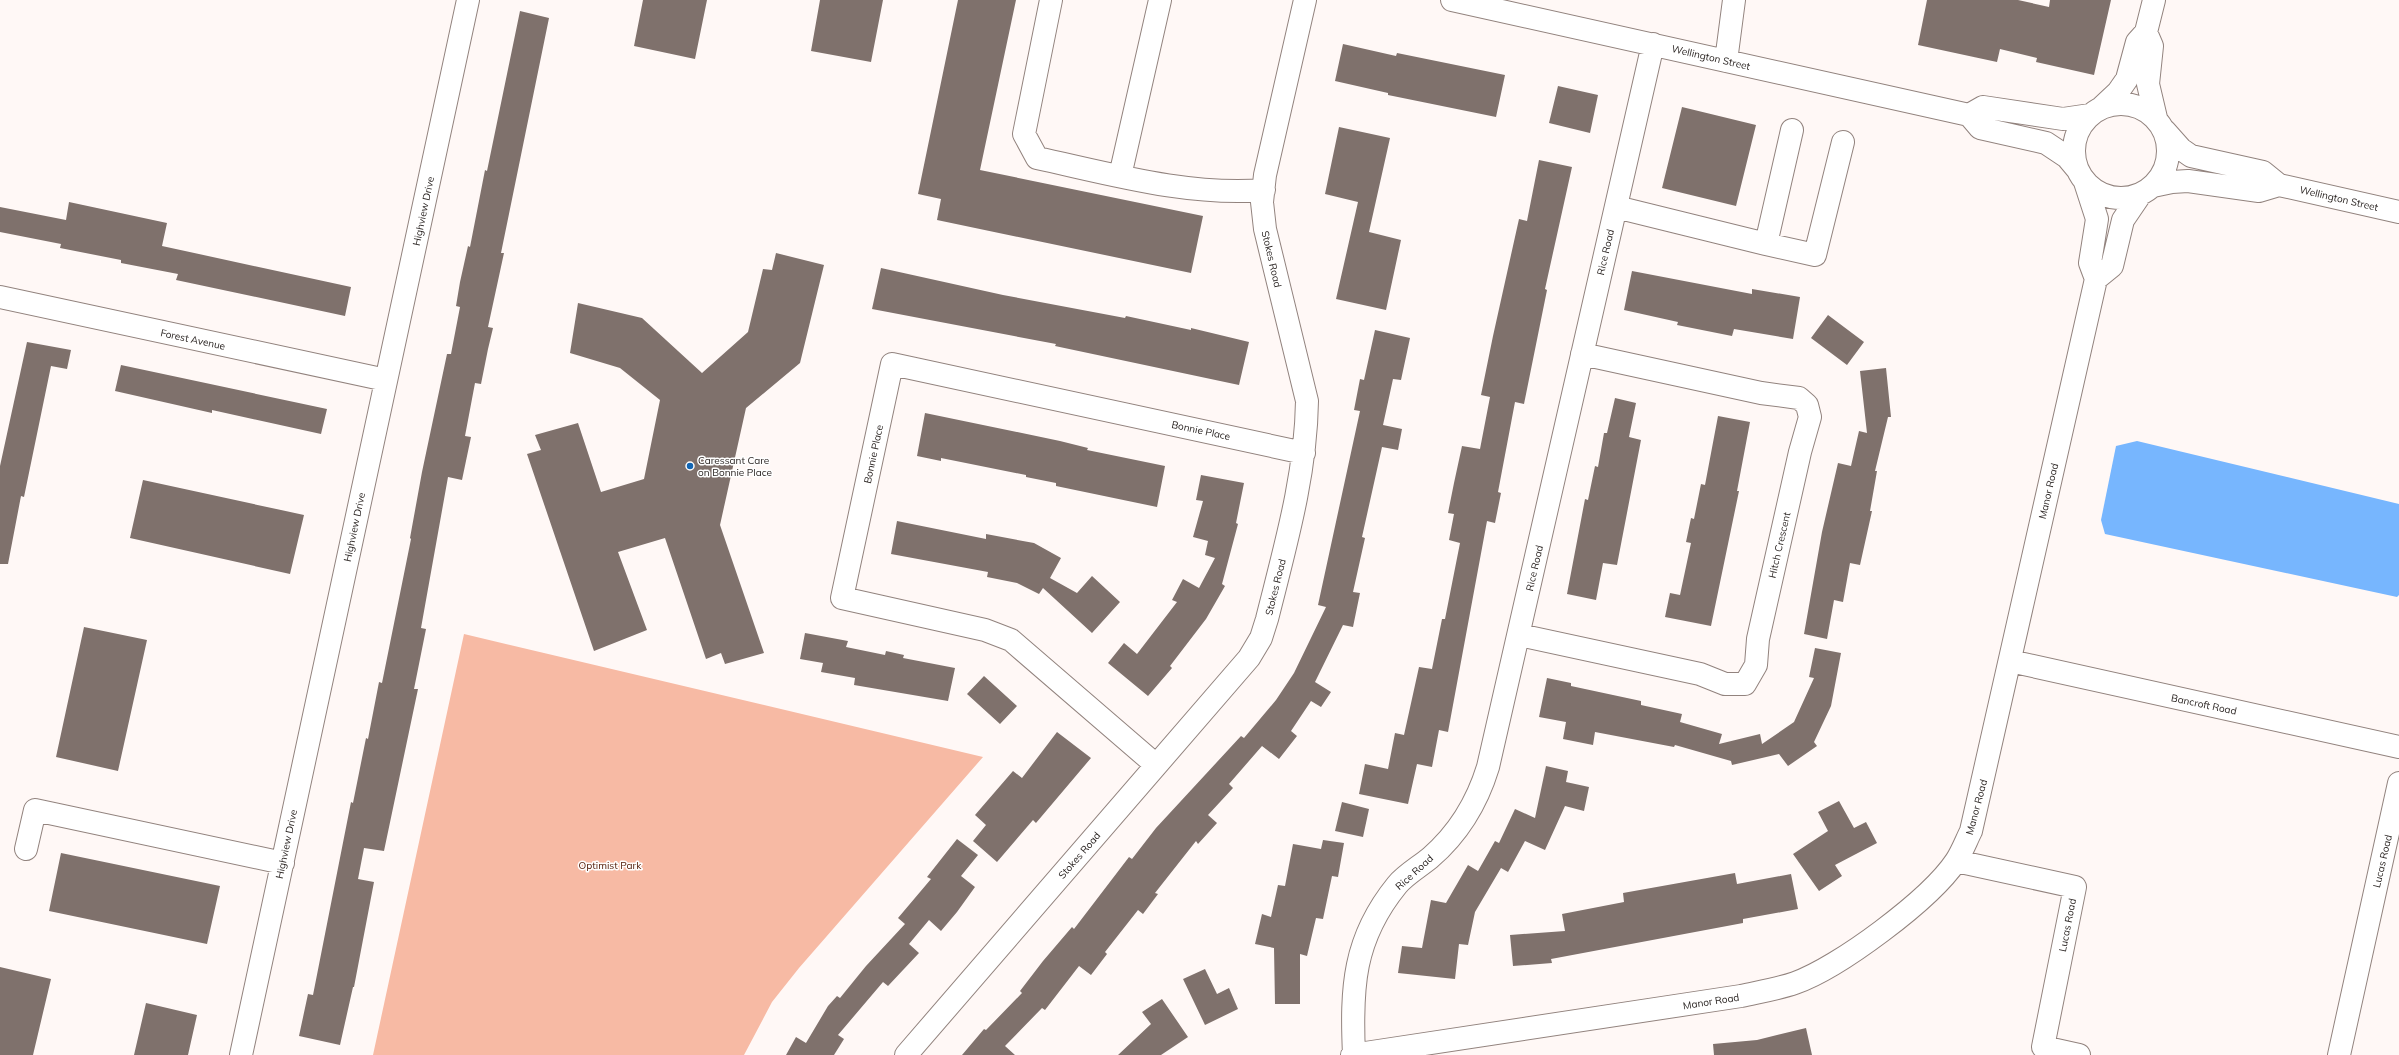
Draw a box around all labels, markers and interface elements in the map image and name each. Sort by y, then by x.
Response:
street label: Wellington Street [1670,42,1752,73]
street label: Highview Drive [410,175,437,247]
street label: Wellington Street [2298,183,2380,214]
street label: Rice Road [1594,228,1617,276]
street label: Stokes Road [1259,229,1284,289]
street label: Forest Avenue [159,326,227,353]
street label: Bonnie Place [1170,418,1232,443]
street label: Bonnie Place [861,423,886,485]
place label: Caressant Care on Bonnie Place [698,454,772,479]
marker: Caressant Care on Bonnie Place [685,461,695,471]
street label: Manor Road [2036,462,2061,520]
street label: Highview Drive [341,491,368,563]
street label: Hitch Crescent [1766,510,1794,579]
street label: Rice Road [1523,544,1546,592]
street label: Stokes Road [1262,557,1289,617]
street label: Bancroft Road [2170,691,2238,718]
street label: Manor Road [1963,778,1990,836]
street label: Highview Drive [273,808,300,880]
street label: Stokes Road [1055,829,1103,881]
street label: Lucas Road [2370,833,2395,889]
street label: Rice Road [1393,852,1436,893]
park label: Optimist Park [579,859,642,872]
street label: Lucas Road [2056,897,2079,953]
street label: Manor Road [1682,991,1740,1012]

